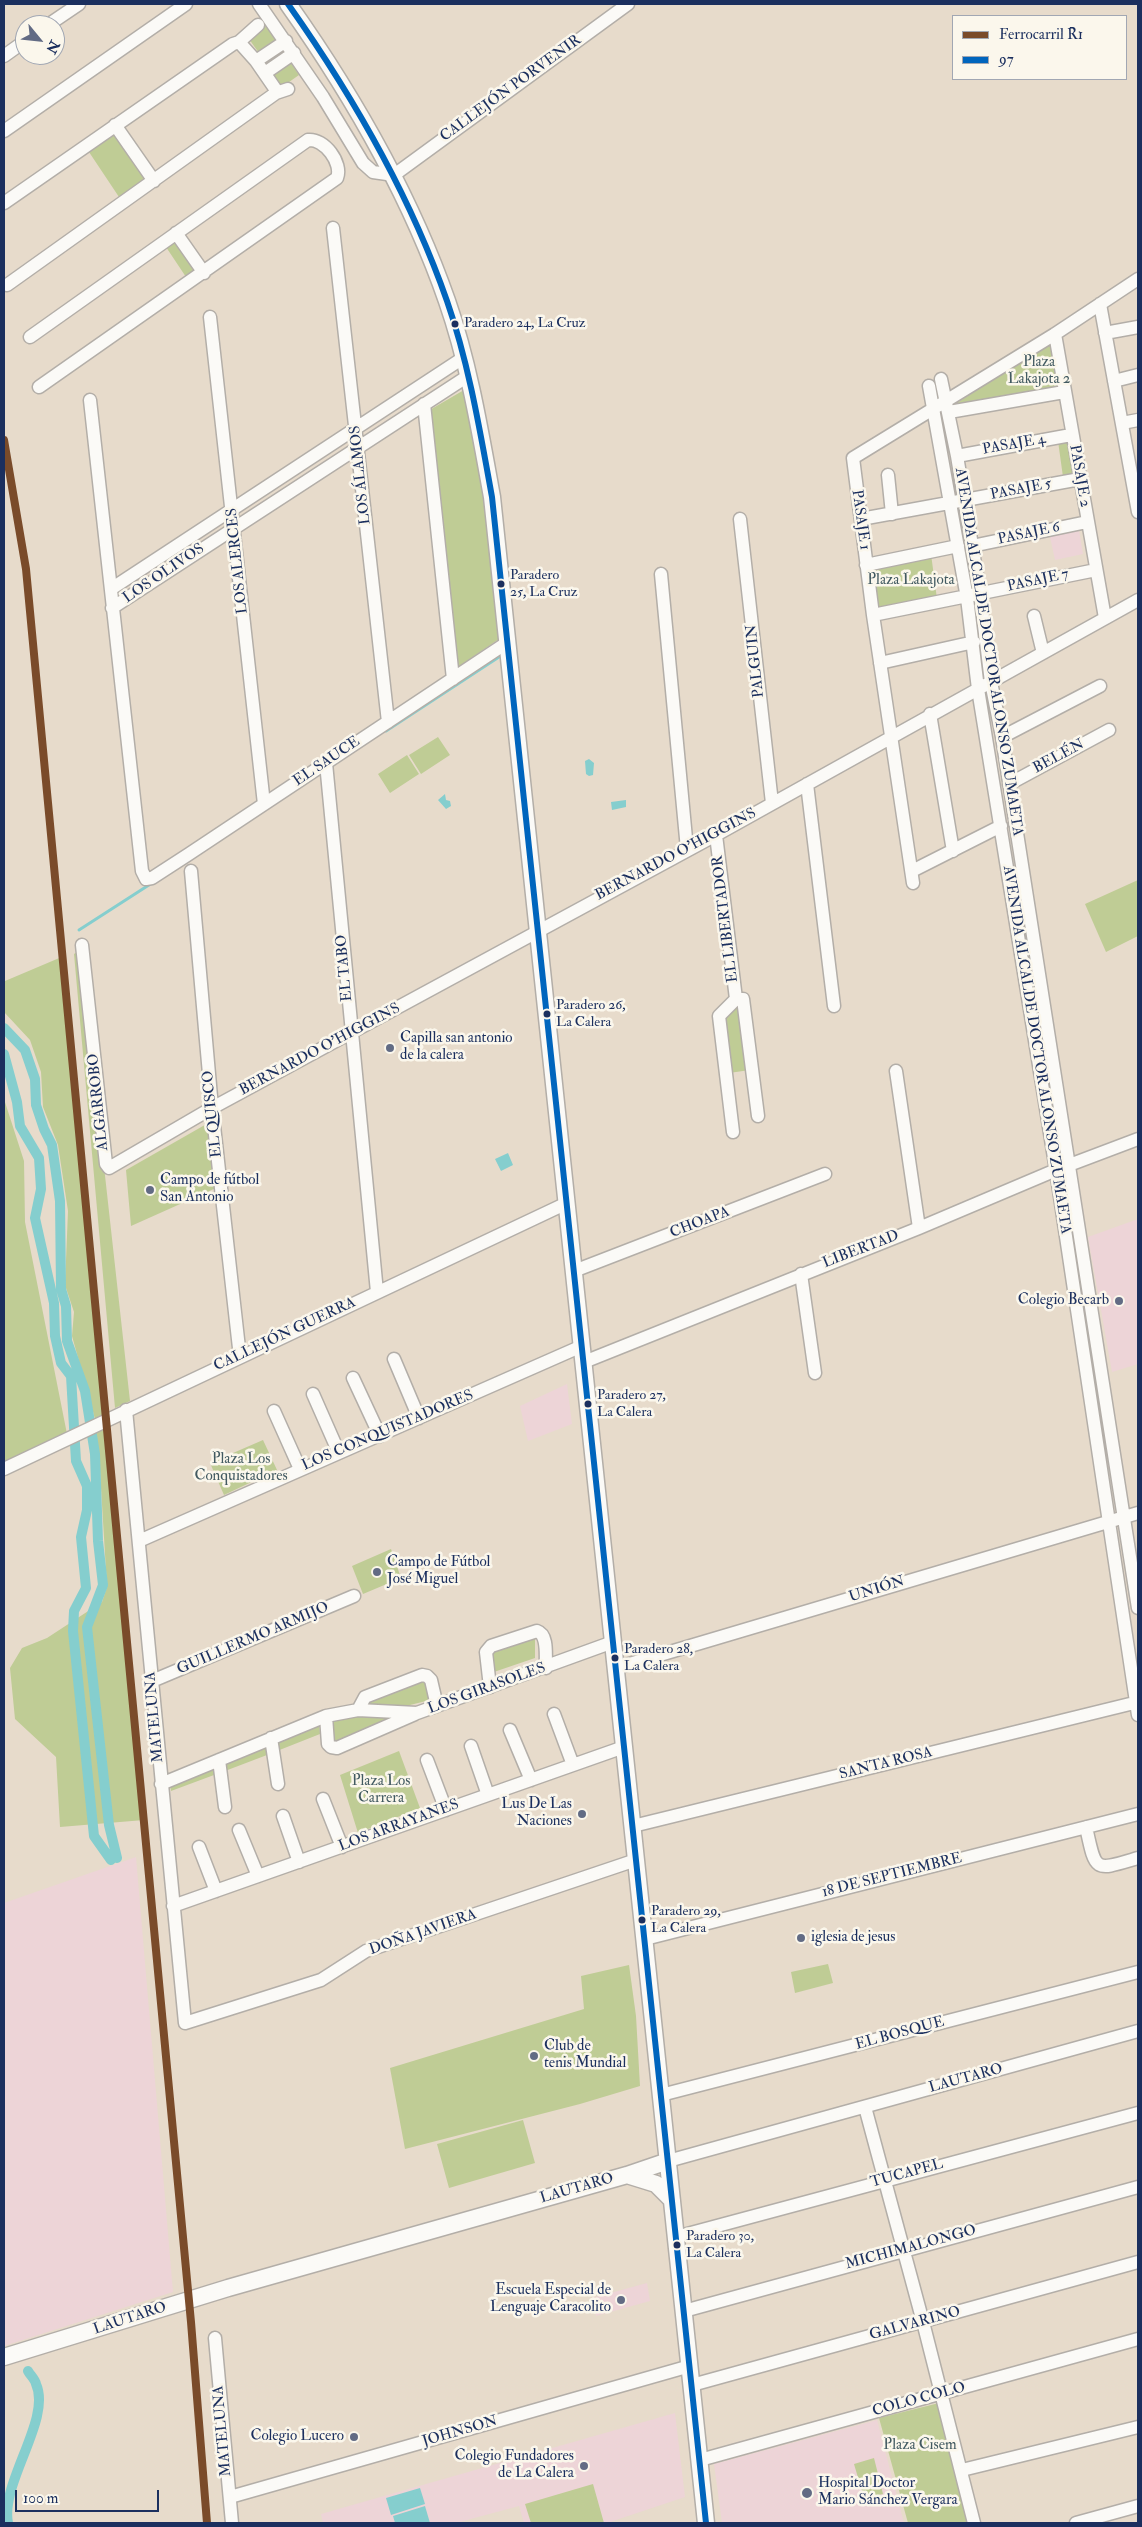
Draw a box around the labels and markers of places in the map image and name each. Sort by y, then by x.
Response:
place label: Paradero 24, La Cruz [464,316,586,332]
marker: Paradero 24, La Cruz [450,319,460,329]
place label: Paradero 25, La Cruz [510,568,577,600]
marker: Paradero 25, La Cruz [496,579,506,589]
place label: Paradero 26, La Calera [556,998,626,1030]
marker: Paradero 26, La Calera [542,1009,552,1019]
place label: Capilla san antonio de la calera [400,1030,513,1065]
marker: Capilla san antonio de la calera [384,1042,396,1054]
place label: Campo de fútbol San Antonio [160,1172,259,1207]
marker: Campo de fútbol San Antonio [144,1184,156,1196]
place label: Colegio Becarb [1018,1292,1109,1310]
marker: Colegio Becarb [1113,1295,1125,1307]
place label: Paradero 27, La Calera [597,1388,666,1420]
marker: Paradero 27, La Calera [583,1399,593,1409]
place label: Campo de Fútbol José Miguel [387,1554,490,1589]
marker: Campo de Fútbol José Miguel [371,1566,383,1578]
place label: Paradero 28, La Calera [624,1642,693,1674]
marker: Paradero 28, La Calera [610,1653,620,1663]
place label: Lus De Las Naciones [501,1796,572,1831]
marker: Lus De Las Naciones [576,1808,588,1820]
place label: Paradero 29, La Calera [651,1904,721,1936]
marker: Paradero 29, La Calera [637,1915,647,1925]
place label: iglesia de jesus [811,1929,895,1947]
marker: iglesia de jesus [795,1932,807,1944]
place label: Club de tenis Mundial [544,2038,626,2073]
marker: Club de tenis Mundial [528,2050,540,2062]
place label: Paradero 30, La Calera [686,2229,754,2262]
marker: Paradero 30, La Calera [672,2240,682,2250]
place label: Escuela Especial de Lenguaje Caracolito [490,2282,611,2317]
marker: Escuela Especial de Lenguaje Caracolito [615,2294,627,2306]
place label: Colegio Lucero [250,2428,344,2446]
marker: Colegio Lucero [348,2431,360,2443]
place label: Colegio Fundadores de La Calera [455,2448,574,2483]
marker: Colegio Fundadores de La Calera [578,2460,590,2472]
place label: Hospital Doctor Mario Sánchez Vergara [818,2475,958,2510]
marker: Hospital Doctor Mario Sánchez Vergara [800,2486,814,2500]

